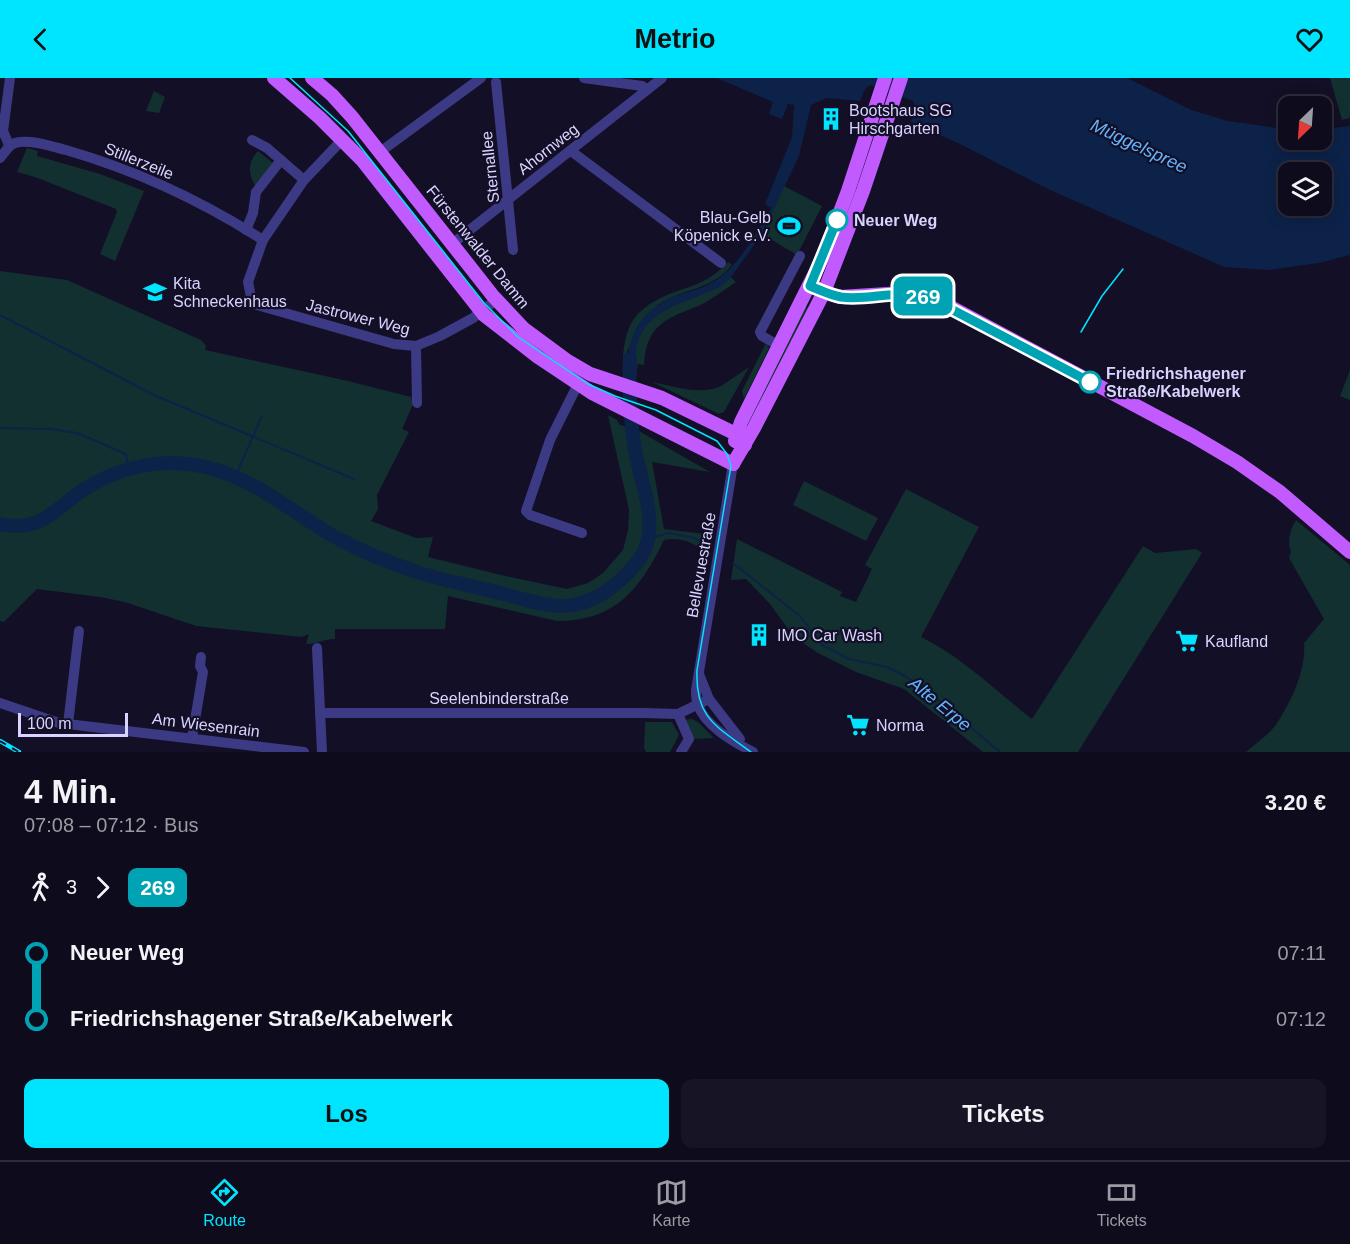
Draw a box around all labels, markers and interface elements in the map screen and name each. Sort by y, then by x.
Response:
icon: back [24,23,57,56]
icon: heart [1293,23,1326,56]
text: Metrio [635,24,716,54]
north arrow [1278,96,1332,150]
map controls [1278,96,1332,216]
place label: Bootshaus SG Hirschgarten [849,102,952,137]
building icon: Bootshaus SG Hirschgarten [818,106,844,132]
water label: Müggelspree [1088,115,1190,177]
street label: Ahornweg [514,120,582,178]
street label: Sternallee [478,130,502,204]
street label: Stillerzeile [102,139,176,183]
button: layers [1278,162,1332,216]
street label: Fürstenwalder Damm [423,182,533,312]
place label: Blau-Gelb Köpenick e.V. [674,209,771,244]
marker: Neuer Weg [826,209,848,231]
place label: Neuer Weg [854,212,937,229]
sports icon: Blau-Gelb Köpenick e.V. [776,213,802,239]
place label: Kita Schneckenhaus [173,275,287,310]
line badge: 269 [888,276,958,316]
school or university icon: Kita Schneckenhaus [142,279,168,305]
text: 269 [905,285,941,308]
street label: Jastrower Weg [304,296,412,338]
place label: Friedrichshagener Straße/Kabelwerk [1106,365,1246,400]
marker: Friedrichshagener Straße/Kabelwerk [1079,371,1101,393]
street label: Bellevuestraße [683,511,719,619]
building icon: IMO Car Wash [746,622,772,648]
place label: IMO Car Wash [777,627,882,644]
supermarket icon: Kaufland [1174,628,1200,654]
place label: Kaufland [1205,633,1268,650]
water label: Alte Erpe [904,672,975,735]
street label: Seelenbinderstraße [429,690,569,707]
scale bar [18,710,128,738]
street label: Am Wiesenrain [151,710,261,740]
supermarket icon: Norma [845,712,871,738]
text: 100 m [27,715,71,732]
place label: Norma [876,717,924,734]
text: 4 Min. [24,773,118,810]
text: 3.20 € [1265,790,1326,815]
text: 07:08 – 07:12 · Bus [24,814,199,836]
icon: walk [24,871,57,904]
icon: forward [86,871,119,904]
text: 3 [66,876,77,898]
text: 269 [140,876,175,899]
text: Neuer Weg [70,940,185,965]
text: 07:11 [1277,942,1326,964]
text: Friedrichshagener Straße/Kabelwerk [70,1006,453,1031]
text: 07:12 [1276,1008,1326,1030]
button: Los [24,1079,669,1148]
button: Tickets [681,1079,1326,1148]
tab: Route [203,1176,246,1230]
tab: Karte [652,1176,690,1230]
tab: Tickets [1097,1176,1147,1230]

